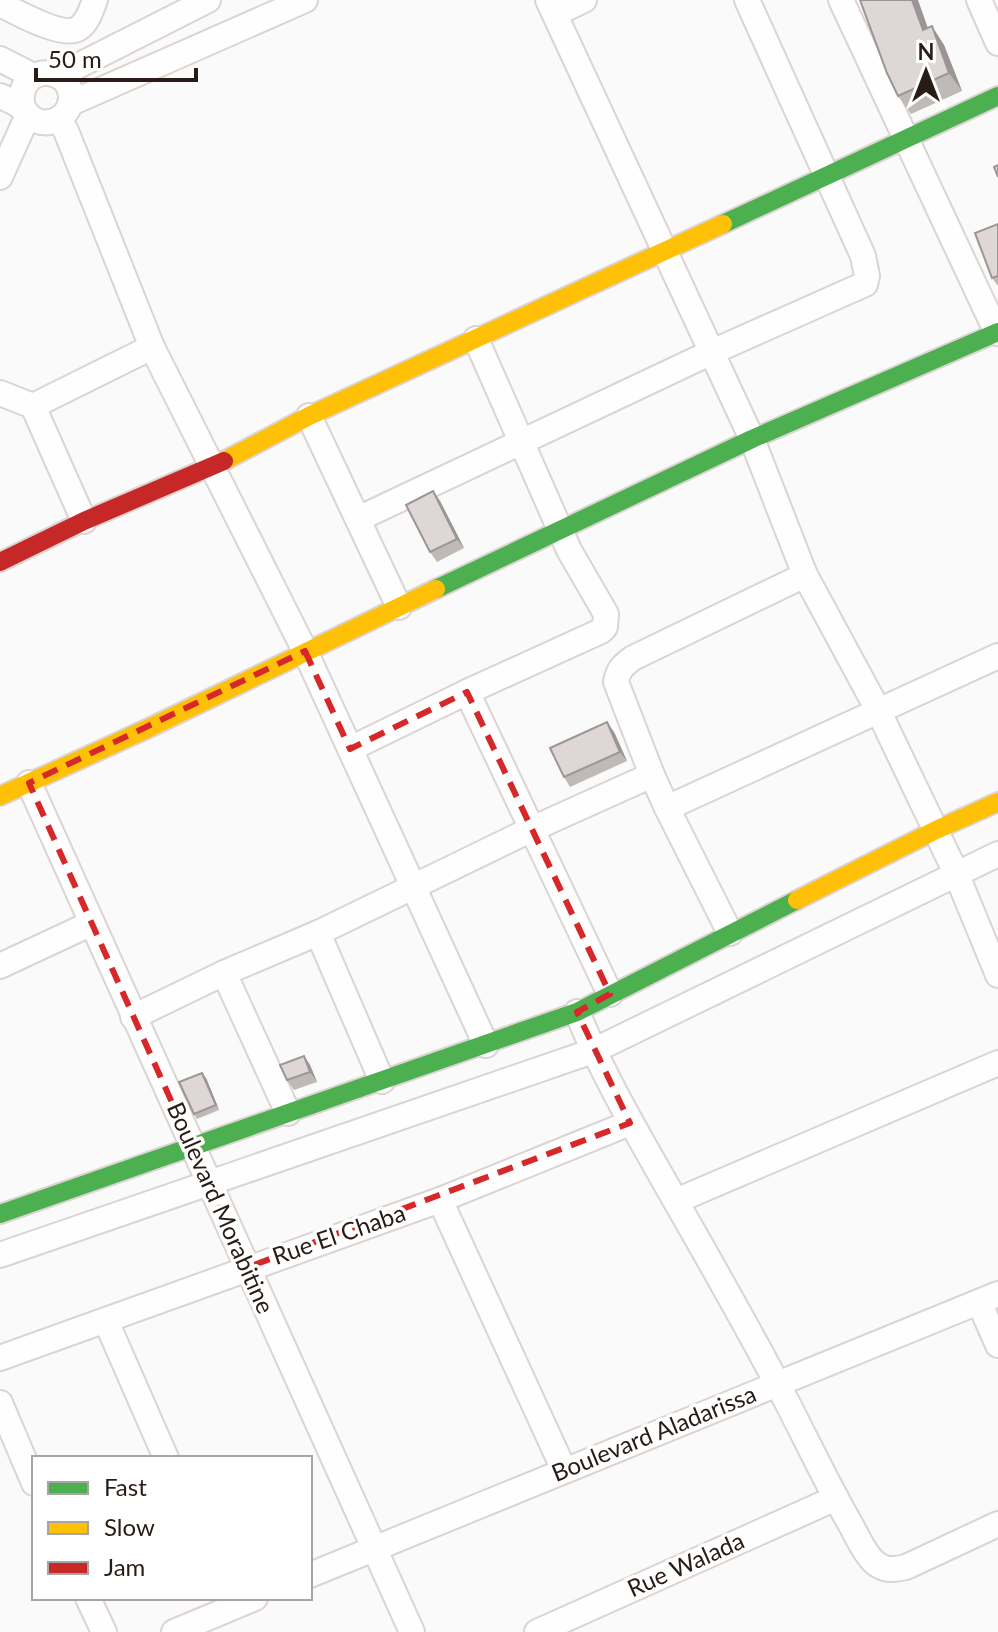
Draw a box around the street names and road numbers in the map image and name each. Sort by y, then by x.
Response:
street label: Boulevard Morabitine [162,1097,281,1318]
street label: Rue El Chaba [268,1197,409,1270]
street label: Boulevard Aladarissa [547,1378,760,1487]
street label: Rue Walada [622,1525,748,1602]

